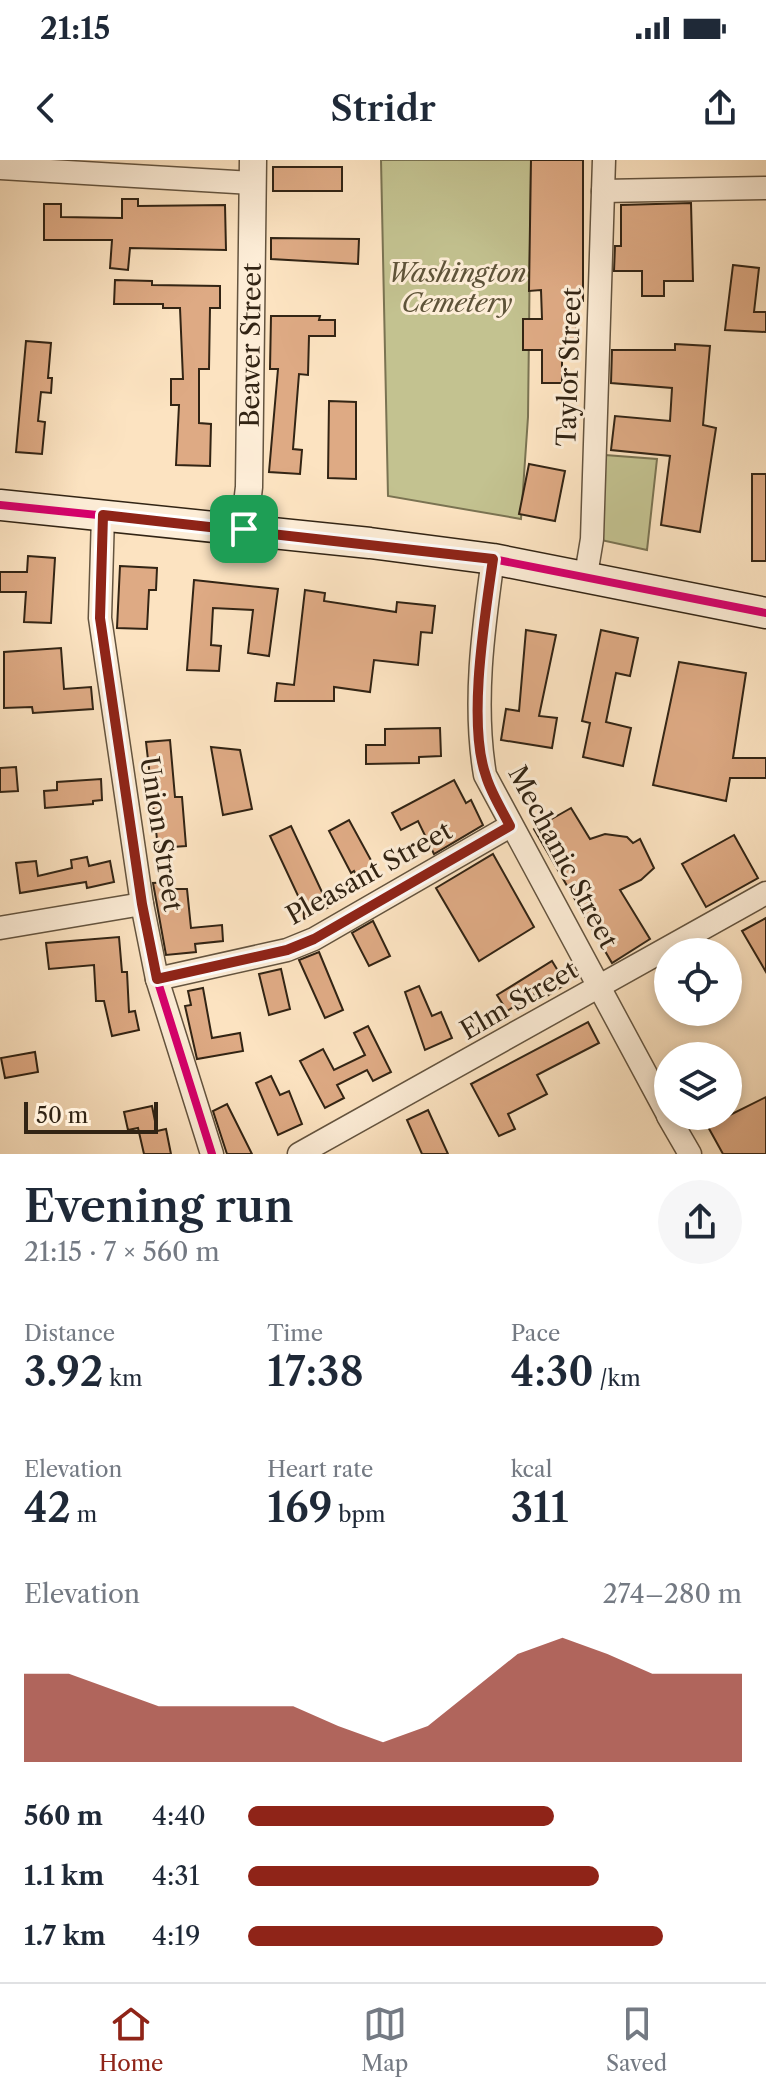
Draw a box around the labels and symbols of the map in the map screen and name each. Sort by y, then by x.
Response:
park label: Washington Cemetery [388,257,526,319]
street label: Beaver Street [234,262,268,428]
street label: Taylor Street [550,286,588,447]
pin [210,495,278,563]
street label: Union Street [133,754,189,915]
street label: Mechanic Street [501,760,625,955]
street label: Pleasant Street [281,814,458,932]
street label: Elm Street [455,953,584,1046]
scale bar [24,1098,158,1134]

